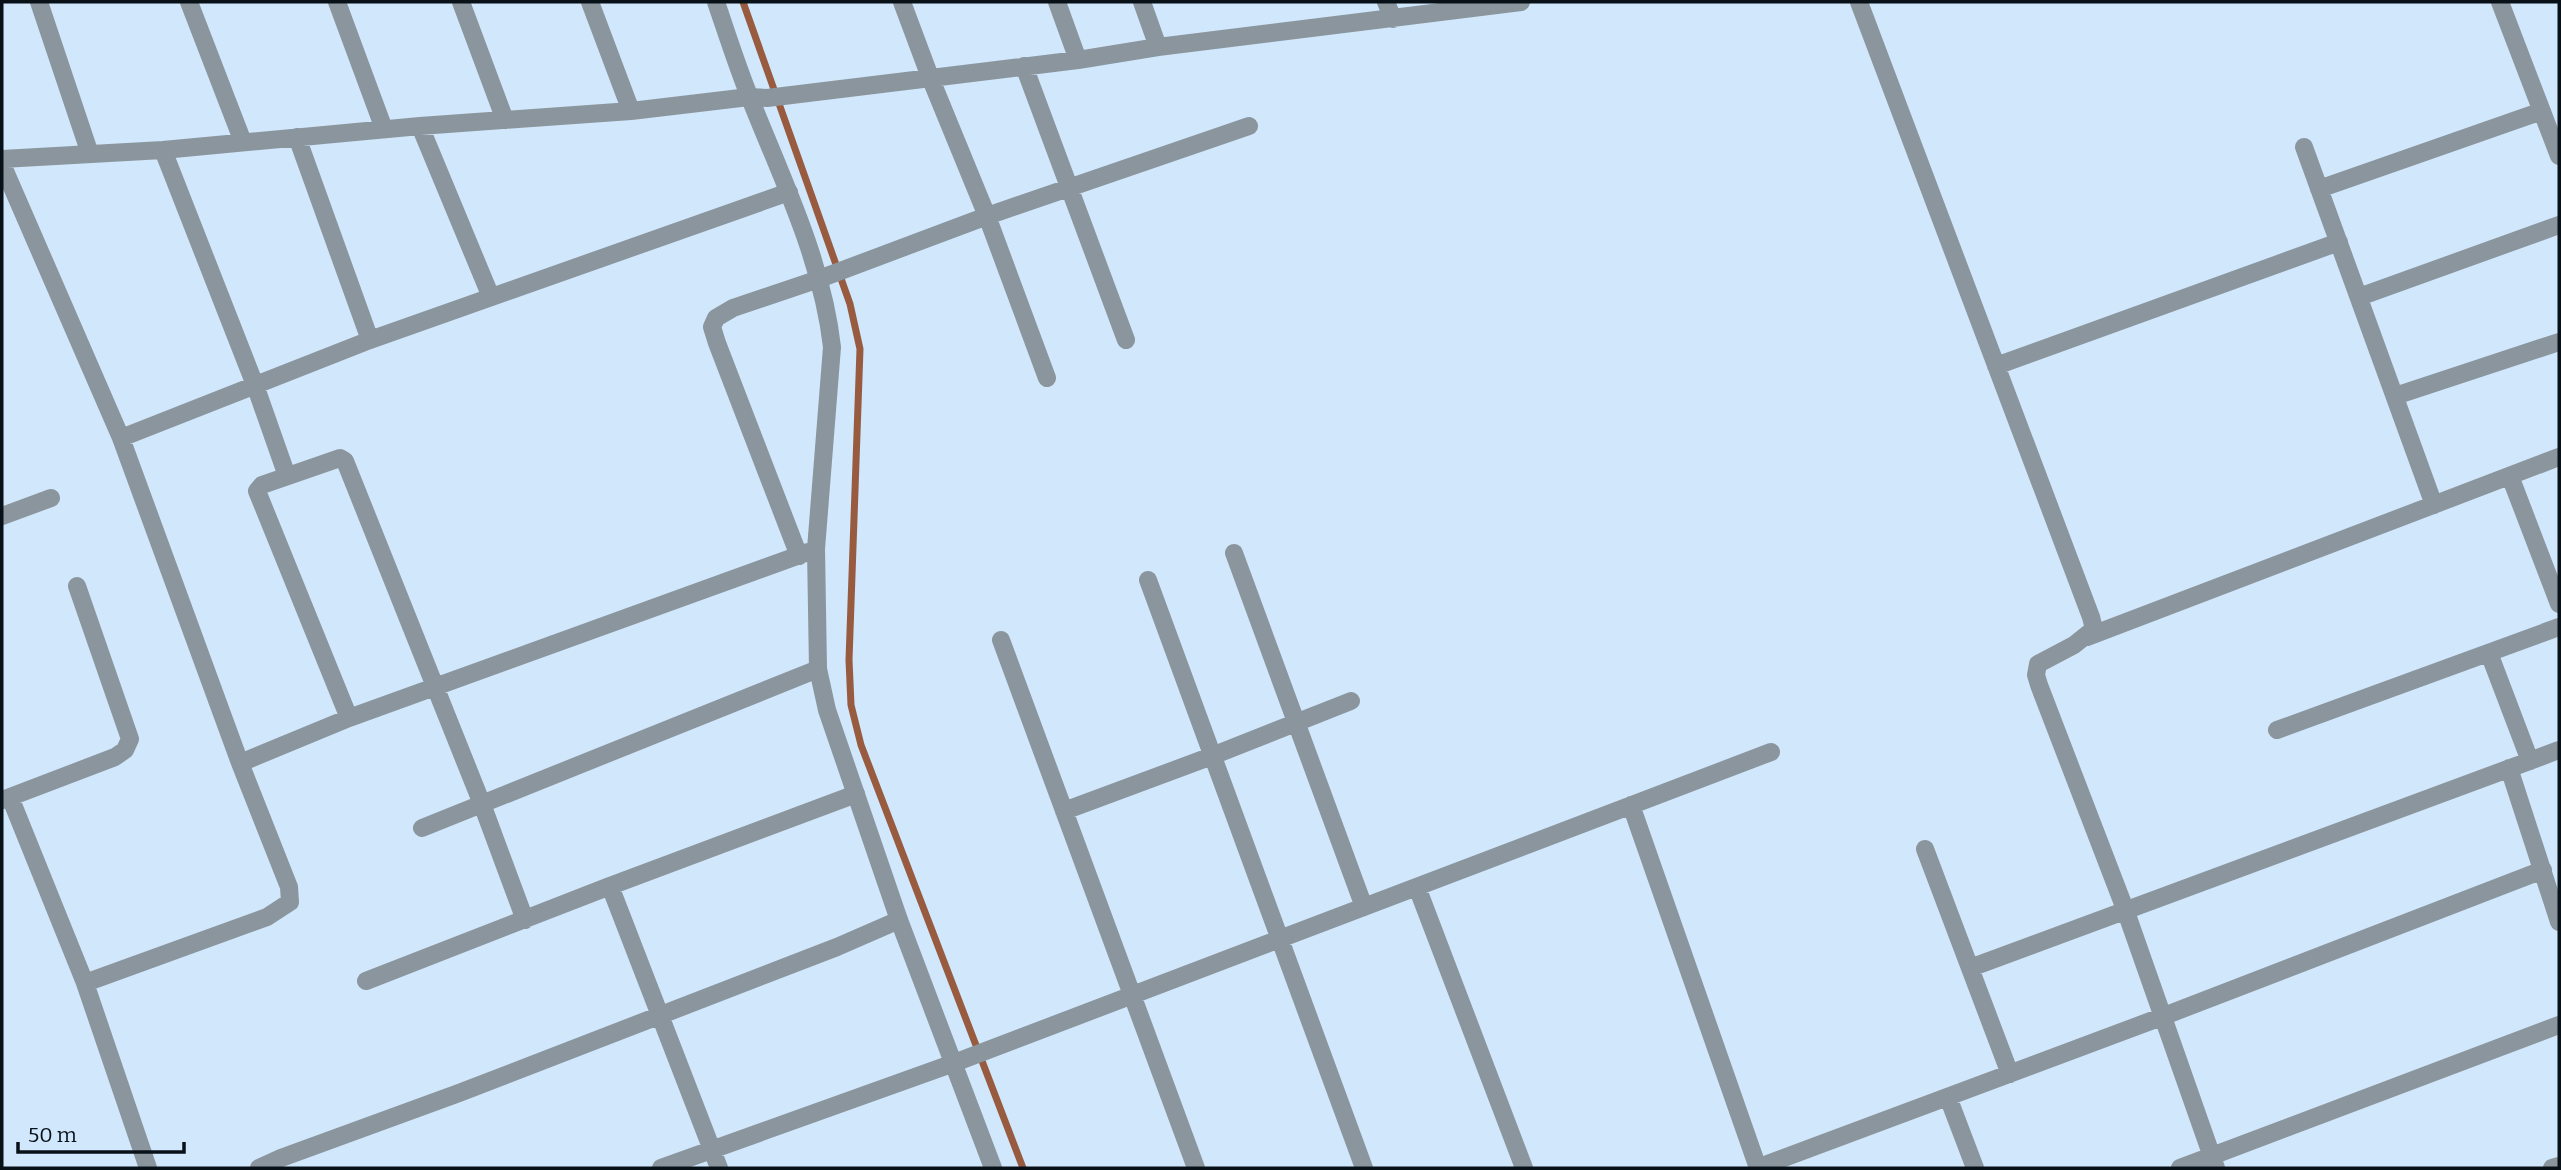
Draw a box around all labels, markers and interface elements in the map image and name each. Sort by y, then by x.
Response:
scale bar [18,1110,184,1154]
text: 50 m [28,1122,77,1148]

